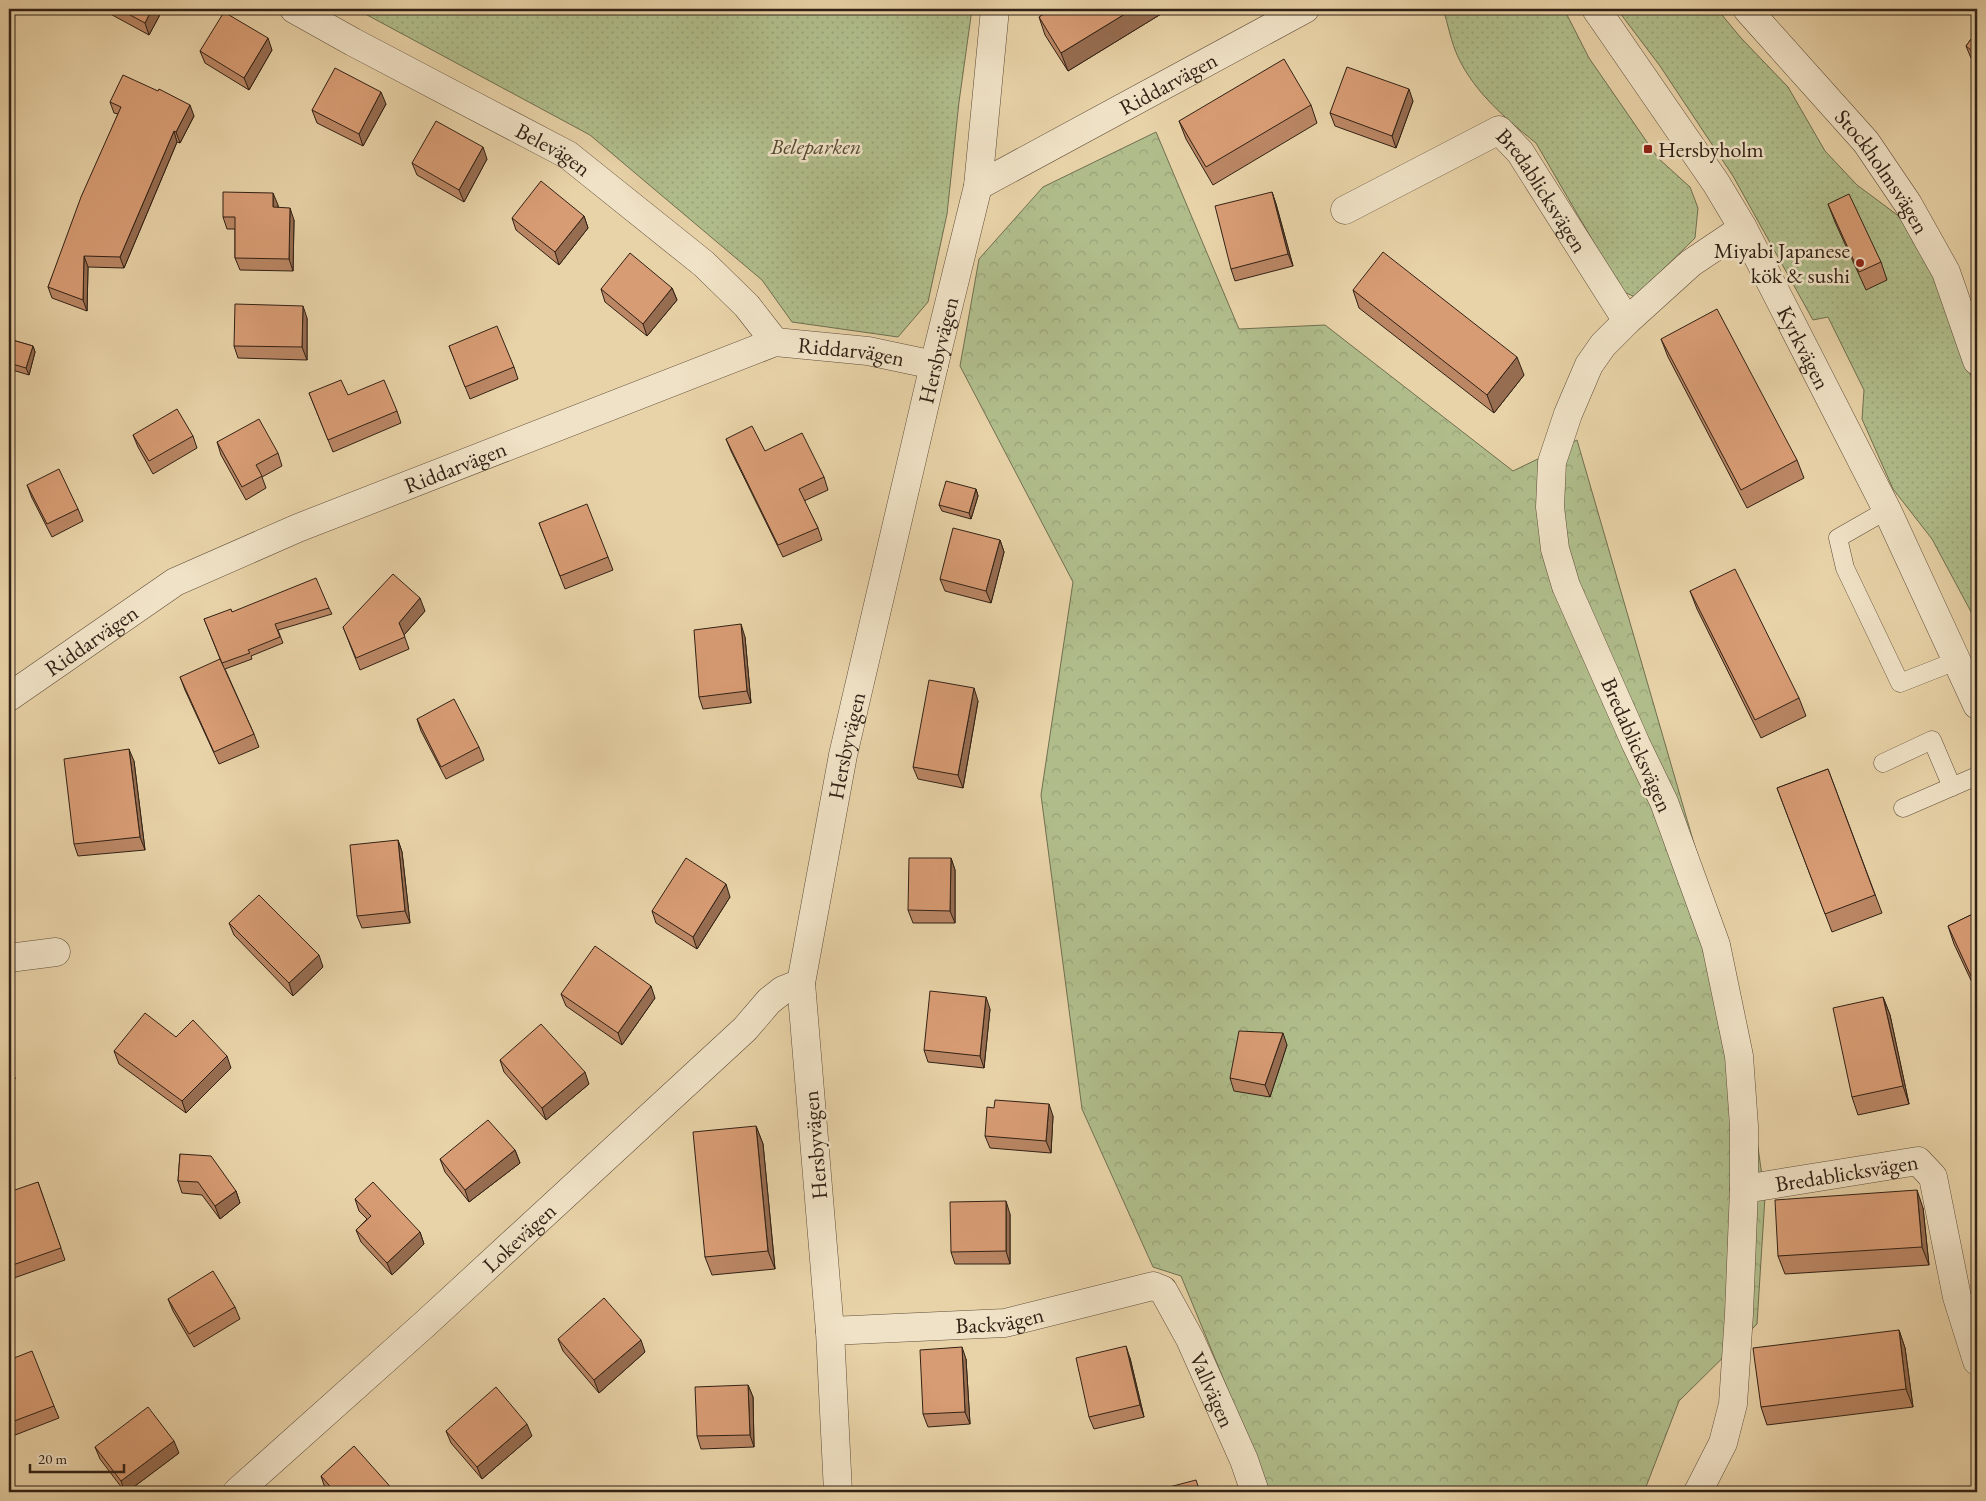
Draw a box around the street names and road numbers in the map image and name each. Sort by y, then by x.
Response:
street label: Riddarvägen [1114,45,1222,121]
street label: Stockholmsvägen [1829,103,1936,239]
street label: Belevägen [511,116,598,183]
street label: Bredablicksvägen [1490,122,1595,258]
street label: Hersbyvägen [911,293,965,407]
street label: Kyrkvägen [1771,301,1838,395]
street label: Riddarvägen [797,330,908,373]
street label: Riddarvägen [400,434,511,500]
street label: Riddarvägen [39,597,144,683]
street label: Bredablicksvägen [1594,673,1680,817]
street label: Hersbyvägen [821,689,872,802]
street label: Hersbyvägen [796,1089,834,1201]
street label: Bredablicksvägen [1773,1147,1921,1198]
street label: Lokevägen [476,1196,562,1279]
street label: Backvägen [955,1299,1047,1340]
street label: Vallvägen [1183,1347,1242,1432]

